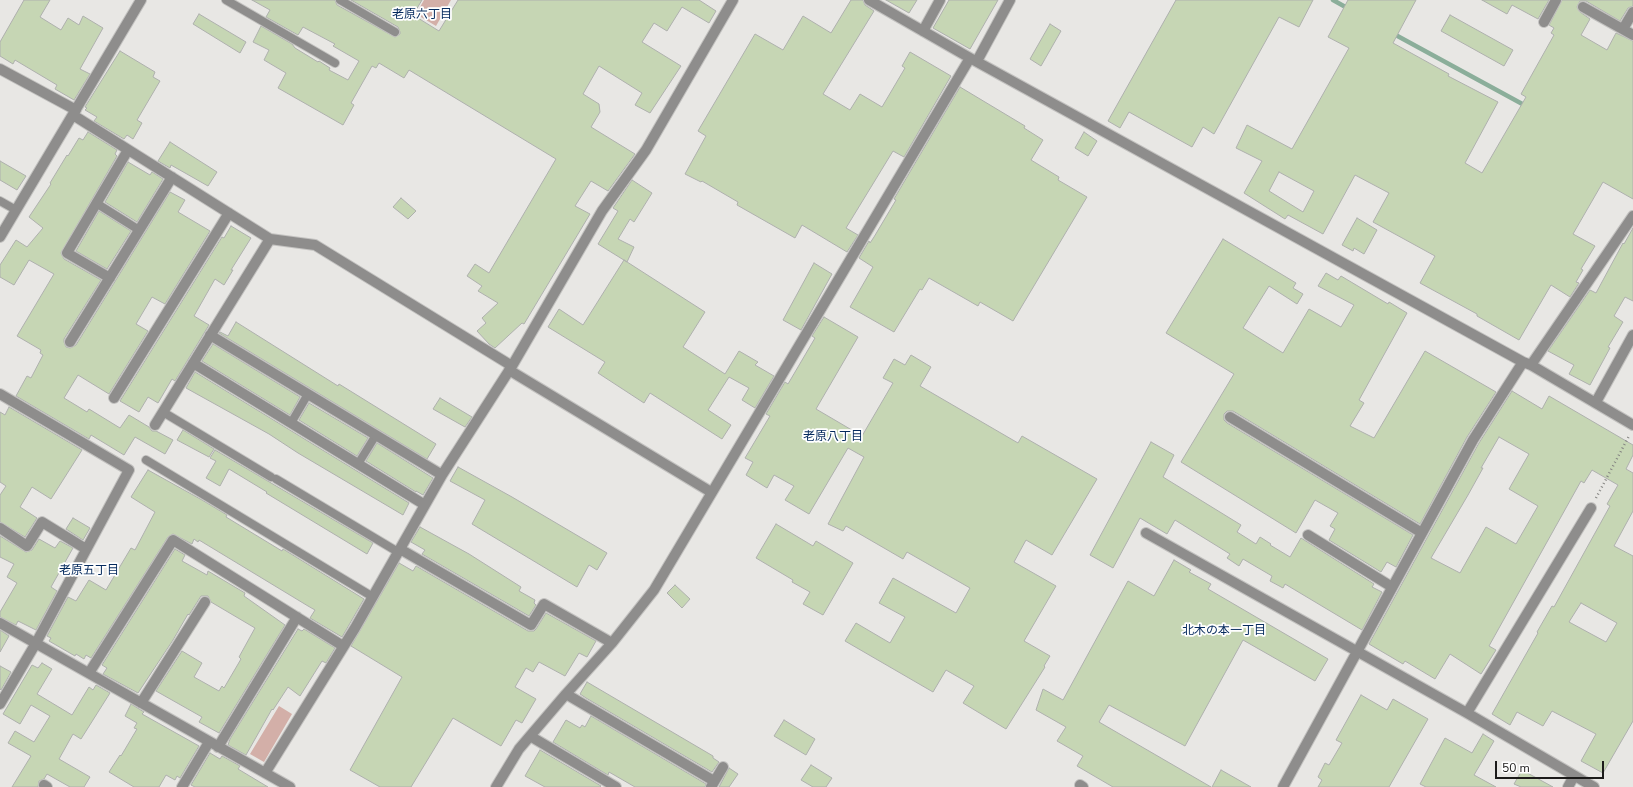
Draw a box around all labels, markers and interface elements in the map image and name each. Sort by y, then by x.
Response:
district label: 老原六丁目 [392,8,452,22]
district label: 老原八丁目 [803,430,863,444]
district label: 老原五丁目 [59,564,119,578]
district label: 北木の本一丁目 [1182,624,1266,638]
scale bar [1497,753,1606,779]
text: 50 m [1502,760,1530,776]

